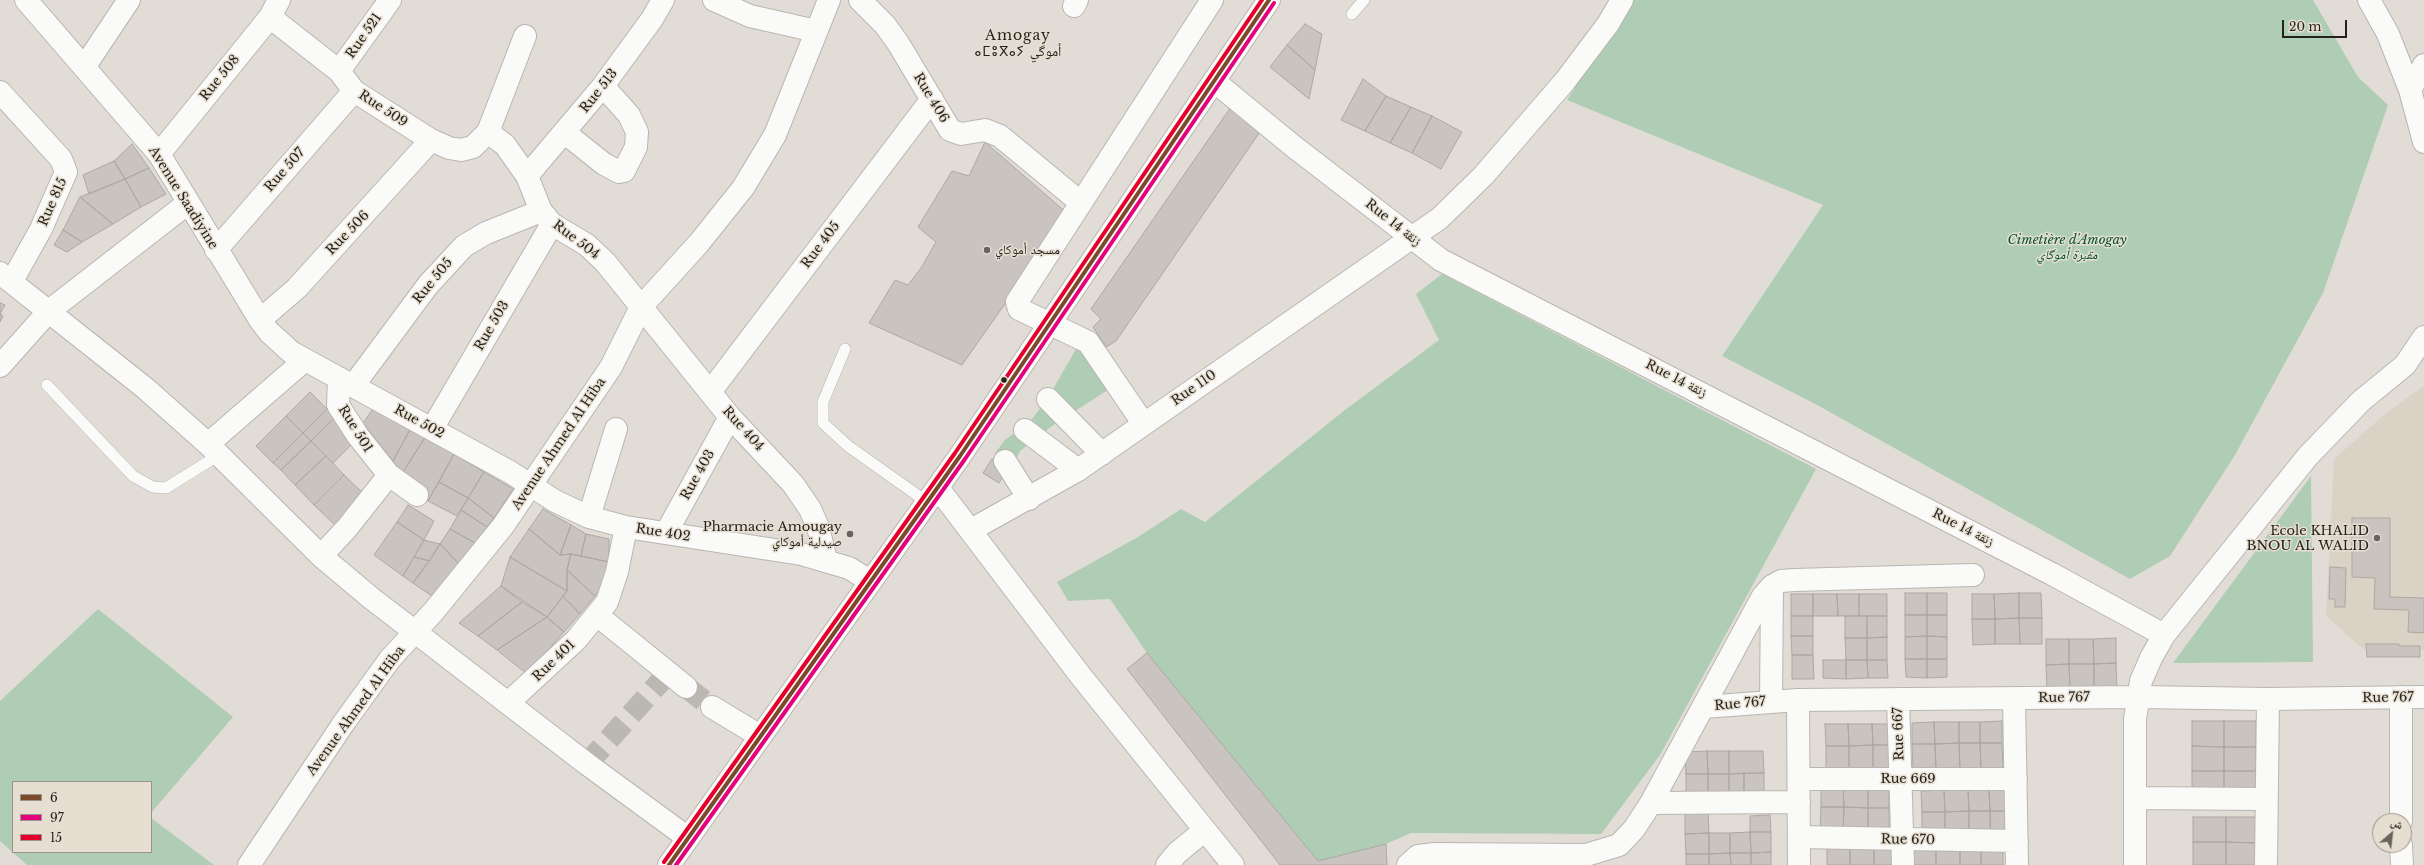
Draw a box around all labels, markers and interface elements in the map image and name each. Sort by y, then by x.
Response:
street label: Rue 521 [343,11,385,61]
scale bar [2284,12,2349,38]
text: 20 m [2289,19,2321,34]
district label: Amogay ⴰⵎⵓⴳⴰⵢ أموگي [978,28,1058,60]
street label: Rue 508 [197,52,243,104]
street label: Rue 513 [577,66,621,116]
street label: Rue 406 [910,70,952,126]
street label: Rue 509 [356,87,410,131]
street label: Avenue Saadiyine [145,144,221,252]
street label: Rue 507 [262,145,308,195]
street label: Rue 815 [35,175,71,229]
street label: Rue 14 زنقة [1362,196,1424,250]
street label: Rue 506 [323,208,373,258]
street label: Rue 504 [550,217,602,263]
street label: Rue 405 [798,219,844,271]
park label: Cimetière d'Amogay مقبرة أموگاي [2007,232,2127,263]
place label: مسجد أموكاي [995,242,1060,258]
marker: مسجد أموكاي [982,245,992,255]
street label: Rue 505 [410,255,456,307]
street label: Rue 503 [472,298,512,354]
street label: Rue 14 زنقة [1643,357,1709,401]
street label: Rue 110 [1169,367,1219,409]
street label: Avenue Ahmed Al Hiba [509,375,609,513]
unlabelled marker [999,375,1009,385]
street label: Rue 502 [391,402,447,442]
street label: Rue 501 [334,403,376,455]
street label: Rue 404 [719,403,767,455]
street label: Rue 403 [678,447,718,503]
street label: Rue 14 زنقة [1930,506,1996,550]
place label: Pharmacie Amougay صيدلية أموكاي [703,519,842,550]
street label: Rue 402 [635,521,691,545]
place label: Ecole KHALID BNOU AL WALID [2247,523,2369,554]
marker: Pharmacie Amougay صيدلية أموكاي [845,529,855,539]
marker: Ecole KHALID BNOU AL WALID [2372,533,2382,543]
street label: Rue 401 [530,637,578,685]
street label: Avenue Ahmed Al Hiba [304,643,408,779]
street label: Rue 767 [2038,690,2090,706]
street label: Rue 767 [2362,690,2414,706]
street label: Rue 767 [1714,694,1766,714]
street label: Rue 667 [1890,707,1908,761]
street label: Rue 669 [1880,771,1936,787]
legend [12,781,152,853]
text: 6 [50,790,58,805]
text: 97 [50,810,64,825]
north arrow [2372,813,2412,853]
text: ش [2389,814,2406,832]
text: 15 [50,830,62,845]
street label: Rue 670 [1881,832,1935,848]

